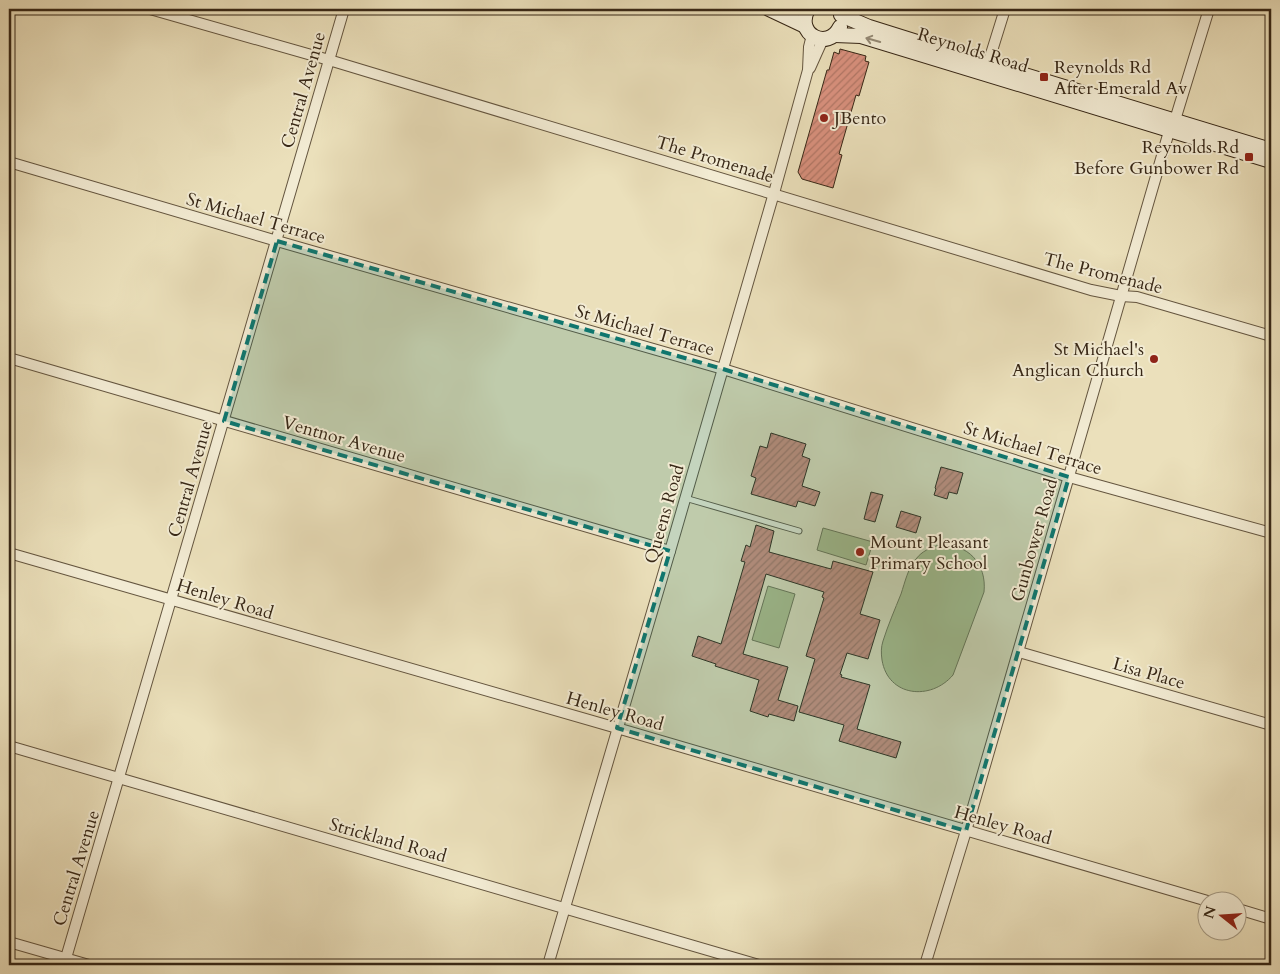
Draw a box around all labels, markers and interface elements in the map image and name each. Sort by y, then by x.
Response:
street label: Reynolds Road [914,22,1032,79]
street label: Central Avenue [275,29,332,151]
one-way arrow [865,34,881,44]
place label: Reynolds Rd After Emerald Av [1054,55,1188,101]
marker: Reynolds Rd After Emerald Av [1038,71,1050,83]
place label: JBento [831,106,886,131]
marker: JBento [818,112,830,124]
street label: The Promenade [653,130,777,189]
place label: Reynolds Rd Before Gunbower Rd [1074,135,1239,181]
marker: Reynolds Rd Before Gunbower Rd [1243,151,1255,163]
street label: St Michael Terrace [183,187,328,250]
street label: The Promenade [1041,247,1165,300]
street label: St Michael Terrace [572,299,717,362]
place label: St Michael's Anglican Church [1012,337,1144,383]
marker: St Michael's Anglican Church [1148,353,1160,365]
street label: Ventnor Avenue [279,410,408,469]
street label: St Michael Terrace [960,416,1105,481]
street label: Central Avenue [162,418,219,540]
street label: Queens Road [638,461,691,567]
street label: Gunbower Road [1005,475,1064,605]
place label: Mount Pleasant Primary School [870,530,989,576]
marker: Mount Pleasant Primary School [854,546,866,558]
street label: Henley Road [173,573,277,626]
street label: Lisa Place [1110,651,1188,696]
street label: Henley Road [563,686,667,737]
street label: Henley Road [951,800,1055,851]
street label: Central Avenue [47,807,106,929]
street label: Strickland Road [326,812,450,869]
north arrow [1198,892,1248,942]
text: N [1199,904,1221,921]

